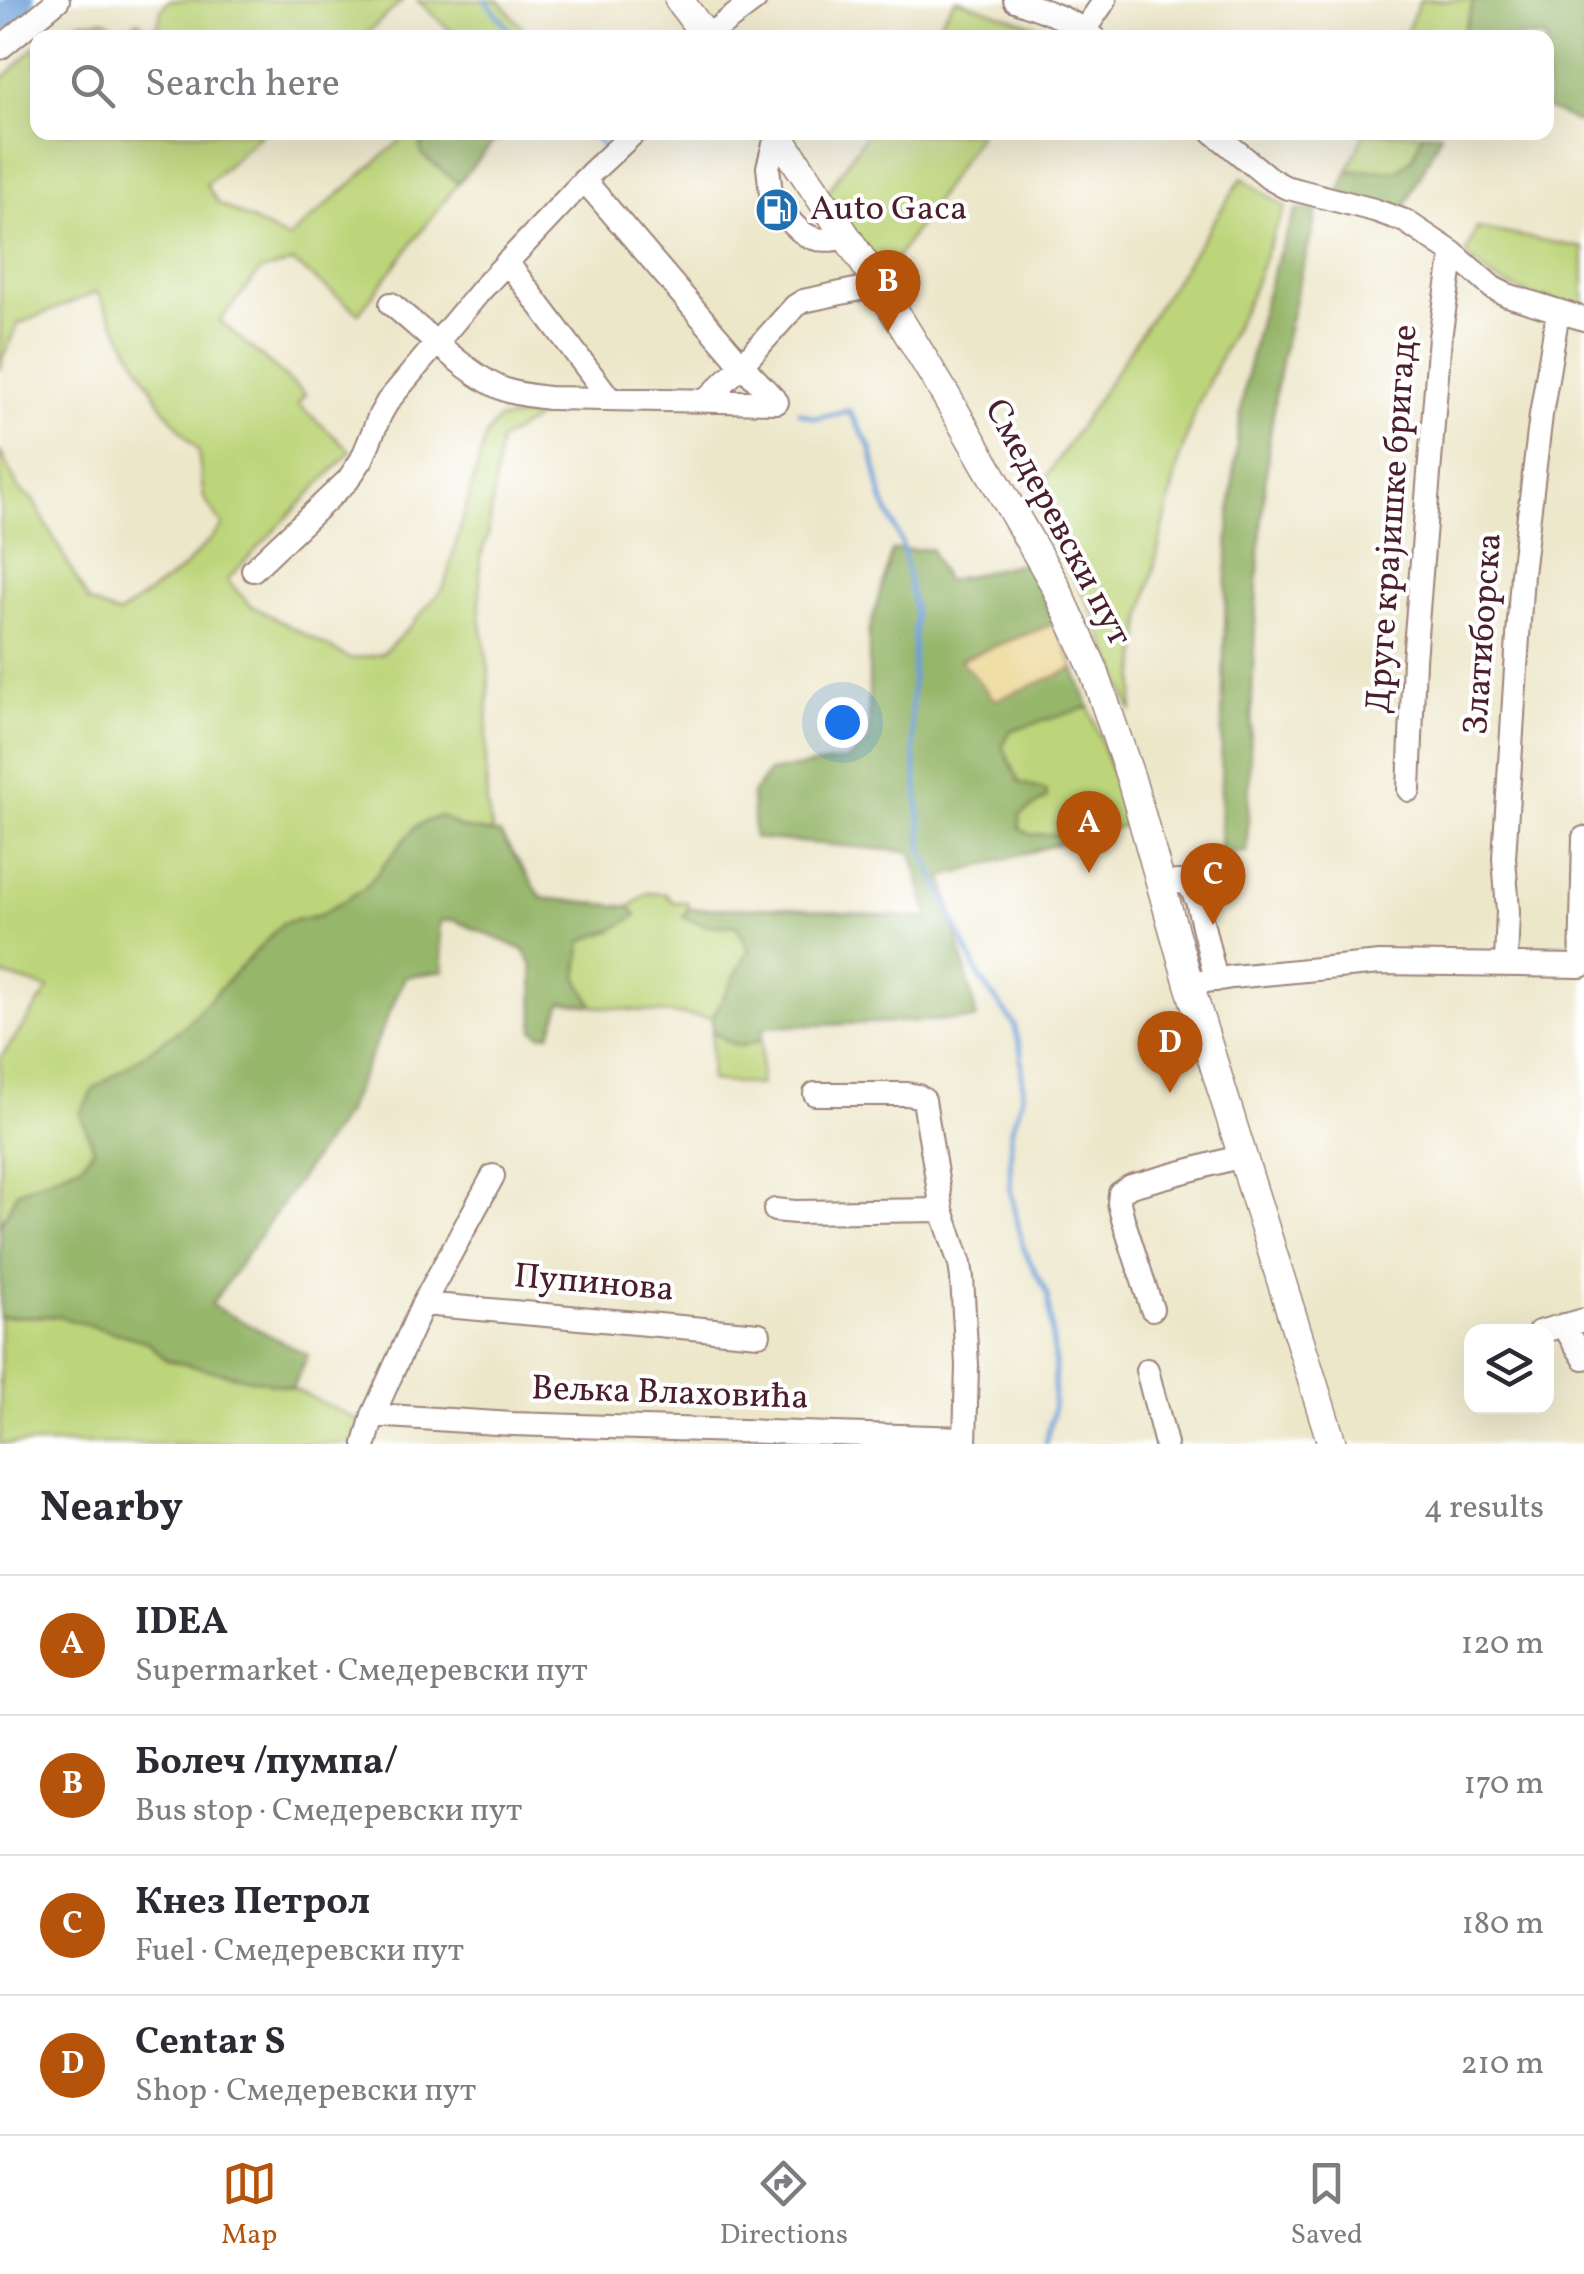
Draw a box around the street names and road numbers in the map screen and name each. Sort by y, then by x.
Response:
street label: Друге крајишке бригаде [1355,323,1431,715]
street label: Смедеревски пут [972,391,1143,655]
street label: Златиборска [1453,531,1515,737]
street label: Пупинова [512,1253,676,1315]
street label: Вељка Влаховића [530,1365,810,1423]

